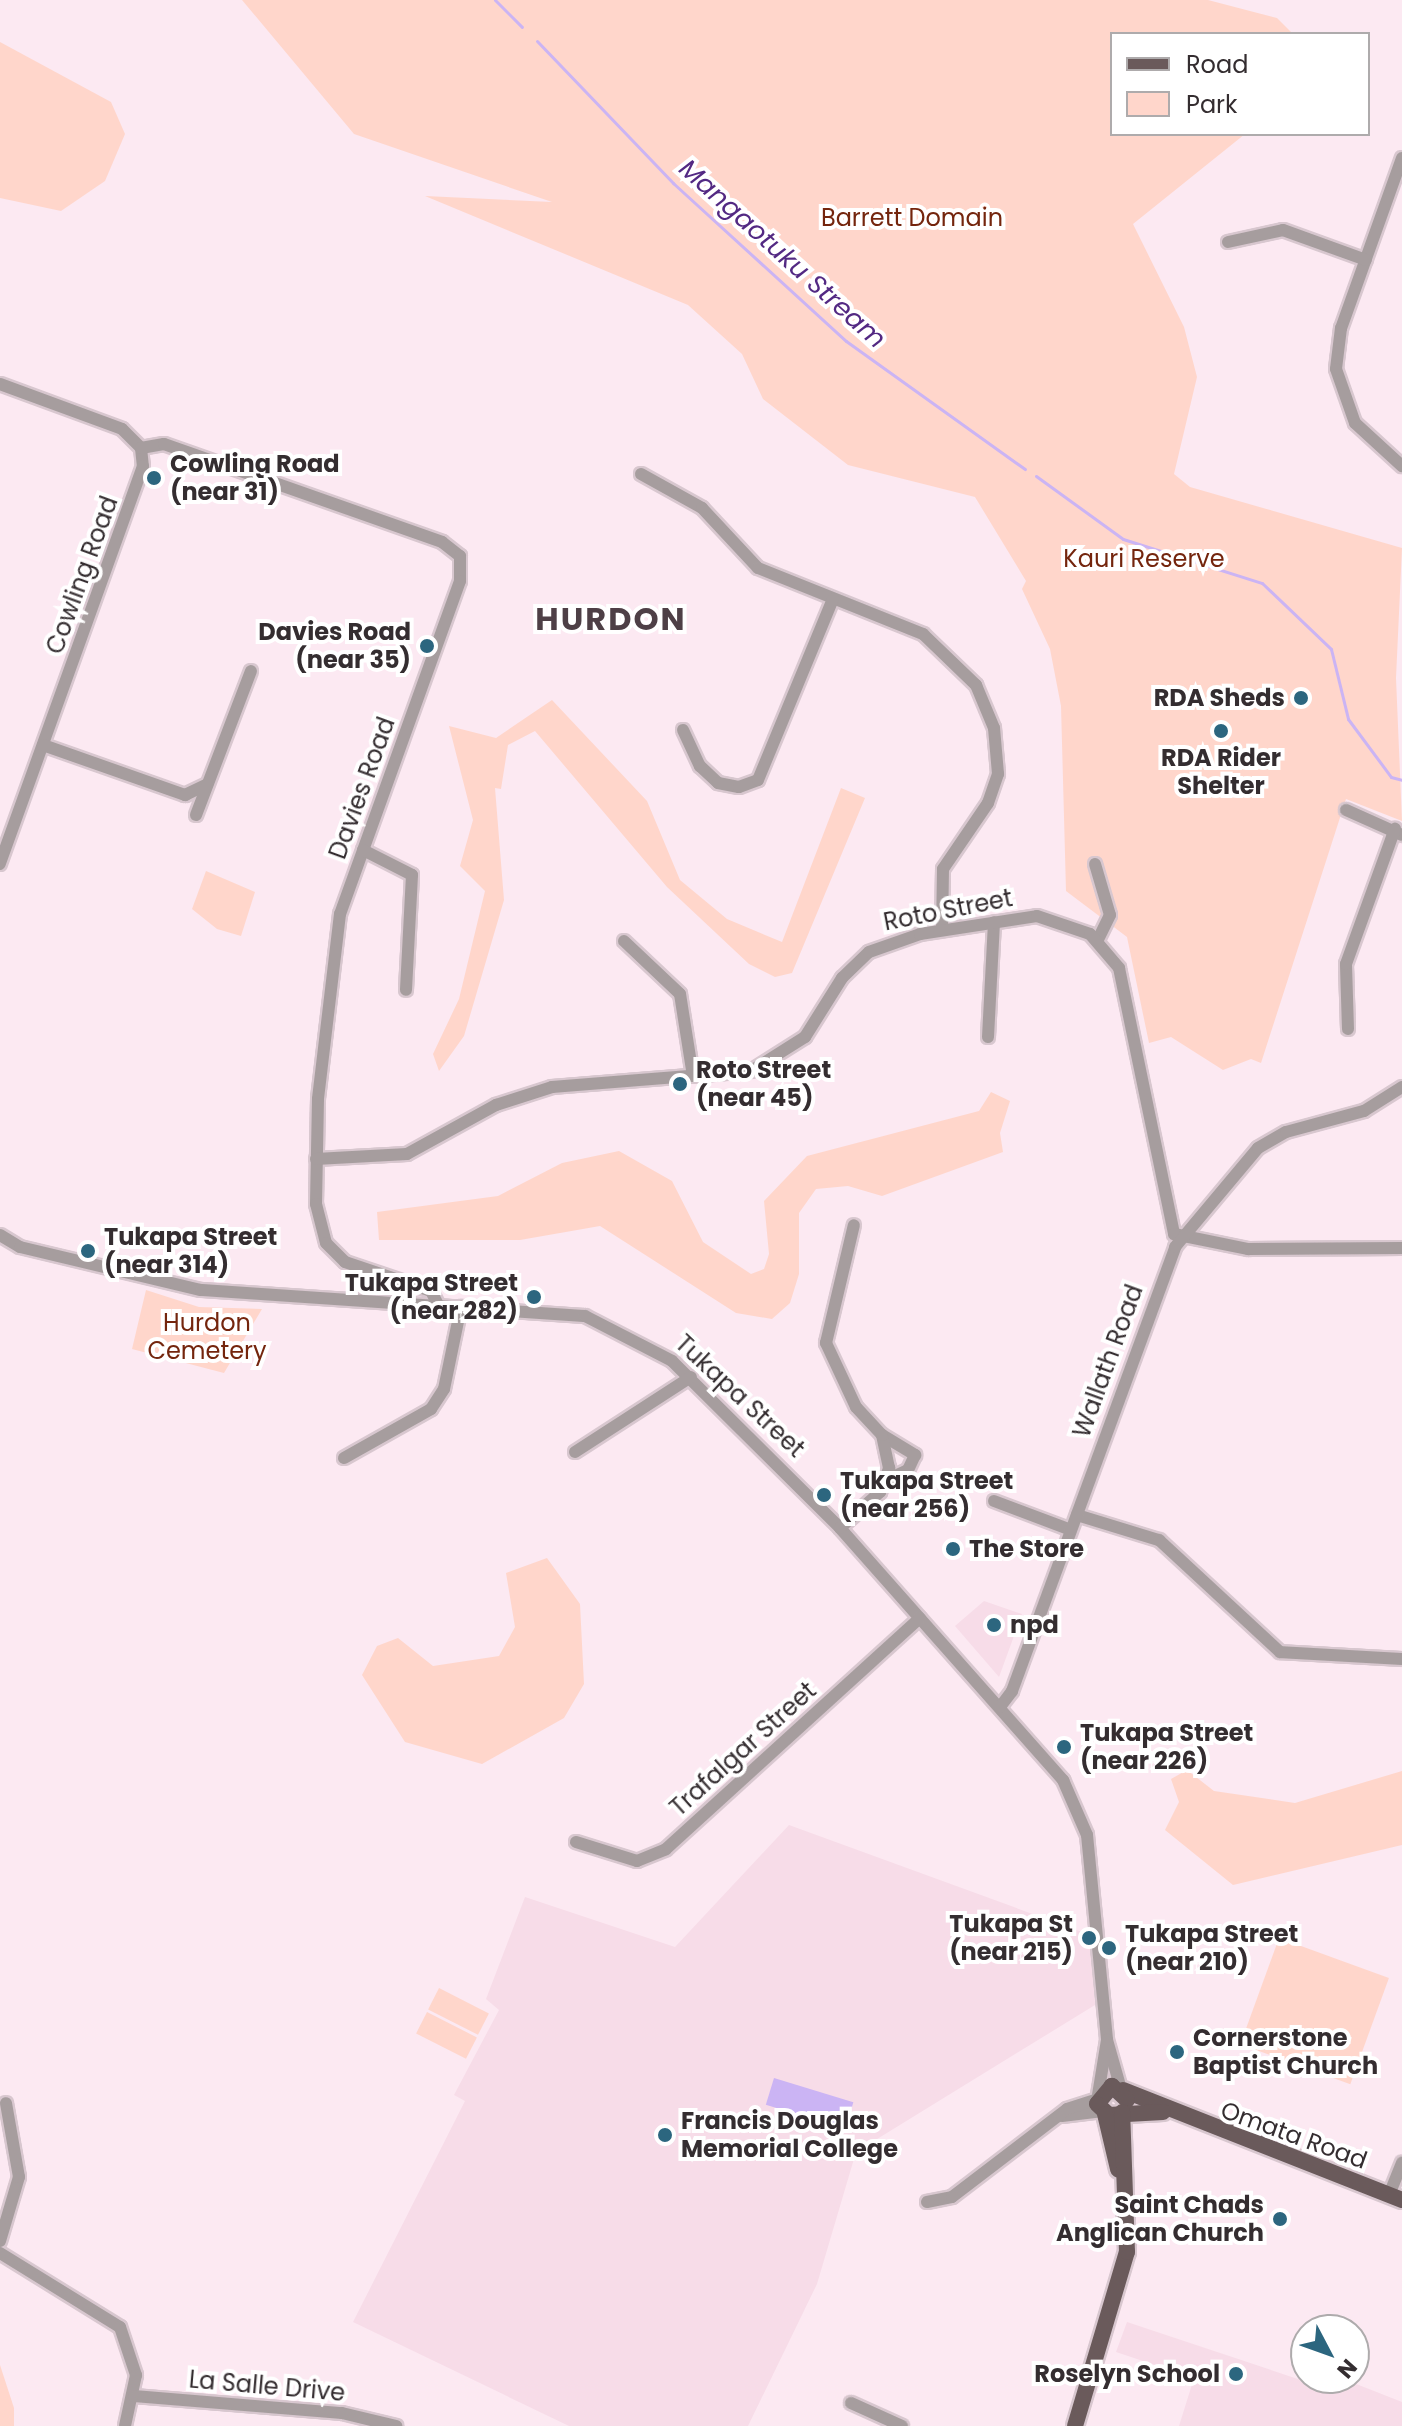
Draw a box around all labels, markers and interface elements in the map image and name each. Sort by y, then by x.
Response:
legend [1110,32,1370,136]
text: Road [1186,48,1248,81]
text: Park [1186,88,1237,121]
water label: Mangaotuku Stream [672,153,892,355]
park label: Barrett Domain [821,204,1003,232]
place label: Cowling Road (near 31) [170,450,340,506]
marker: Cowling Road (near 31) [145,469,163,487]
street label: Cowling Road [40,492,124,658]
park label: Kauri Reserve [1063,545,1225,573]
district label: HURDON [535,600,687,638]
place label: Davies Road (near 35) [258,618,411,674]
marker: Davies Road (near 35) [418,637,436,655]
place label: RDA Sheds [1154,684,1285,712]
marker: RDA Sheds [1292,689,1310,707]
street label: Davies Road [323,713,401,863]
marker: RDA Rider Shelter [1212,722,1230,740]
place label: RDA Rider Shelter [1161,744,1281,800]
street label: Roto Street [881,883,1015,937]
place label: Roto Street (near 45) [696,1056,831,1112]
marker: Roto Street (near 45) [671,1075,689,1093]
place label: Tukapa Street (near 314) [104,1223,277,1279]
marker: Tukapa Street (near 314) [79,1242,97,1260]
place label: Tukapa Street (near 282) [345,1269,518,1325]
street label: Wallath Road [1067,1281,1149,1441]
marker: Tukapa Street (near 282) [525,1288,543,1306]
park label: Hurdon Cemetery [147,1309,267,1365]
street label: Tukapa Street [669,1329,811,1463]
place label: Tukapa Street (near 256) [840,1467,1013,1523]
marker: Tukapa Street (near 256) [815,1486,833,1504]
place label: The Store [969,1535,1084,1563]
marker: The Store [944,1540,962,1558]
place label: npd [1010,1611,1059,1639]
marker: npd [985,1616,1003,1634]
street label: Trafalgar Street [664,1676,822,1822]
place label: Tukapa Street (near 226) [1080,1719,1253,1775]
marker: Tukapa Street (near 226) [1055,1738,1073,1756]
place label: Tukapa St (near 215) [949,1910,1073,1966]
place label: Tukapa Street (near 210) [1125,1920,1298,1976]
marker: Tukapa St (near 215) [1080,1929,1098,1947]
marker: Tukapa Street (near 210) [1100,1939,1118,1957]
place label: Cornerstone Baptist Church [1193,2024,1378,2080]
marker: Cornerstone Baptist Church [1168,2043,1186,2061]
street label: Omata Road [1217,2095,1371,2175]
place label: Francis Douglas Memorial College [681,2107,898,2163]
marker: Francis Douglas Memorial College [656,2126,674,2144]
place label: Saint Chads Anglican Church [1056,2191,1264,2247]
marker: Saint Chads Anglican Church [1271,2210,1289,2228]
north arrow [1290,2314,1370,2394]
text: N [1330,2352,1364,2385]
place label: Roselyn School [1034,2360,1220,2388]
street label: La Salle Drive [188,2365,346,2407]
marker: Roselyn School [1227,2365,1245,2383]

